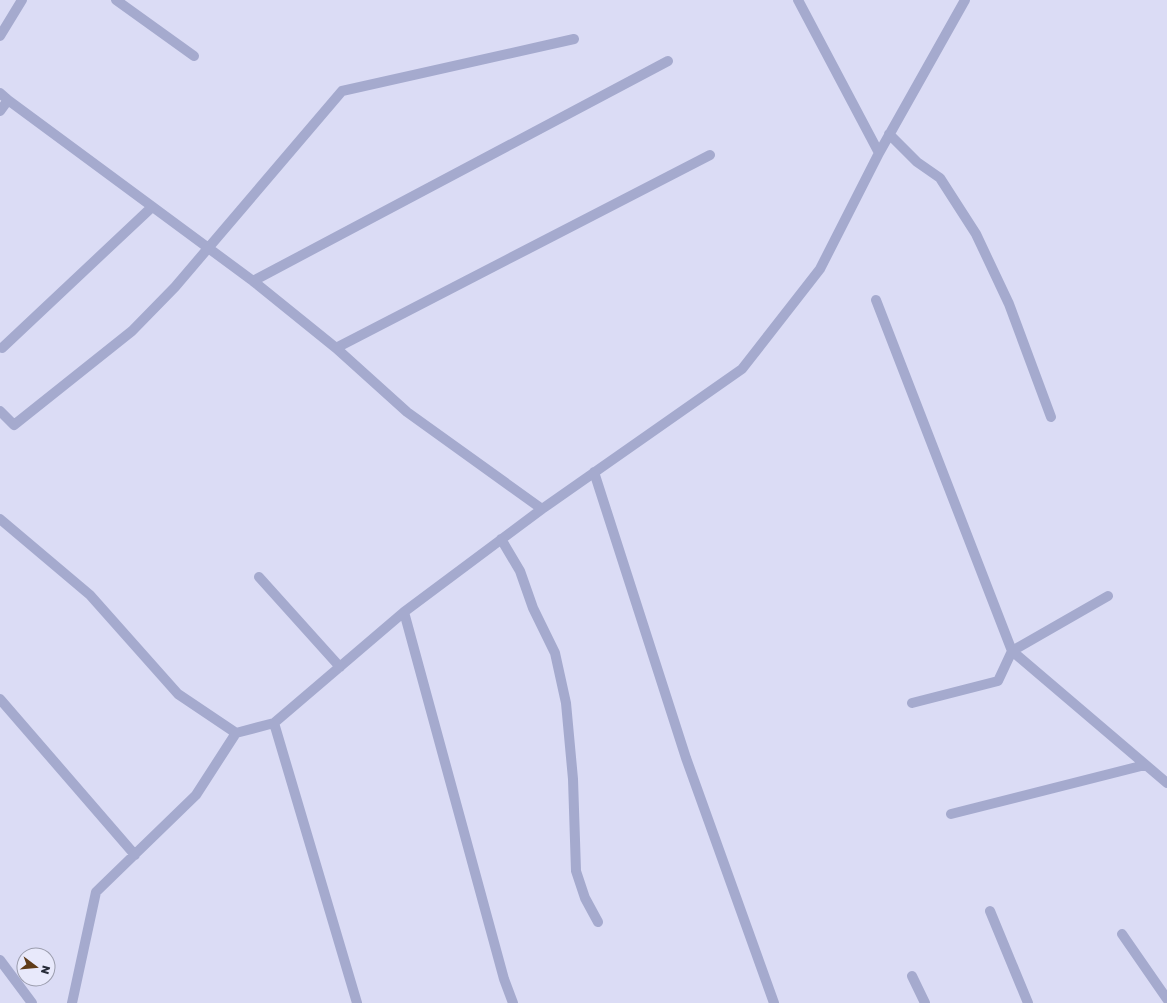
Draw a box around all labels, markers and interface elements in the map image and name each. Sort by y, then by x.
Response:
north arrow [16,947,56,987]
text: N [39,964,53,976]

